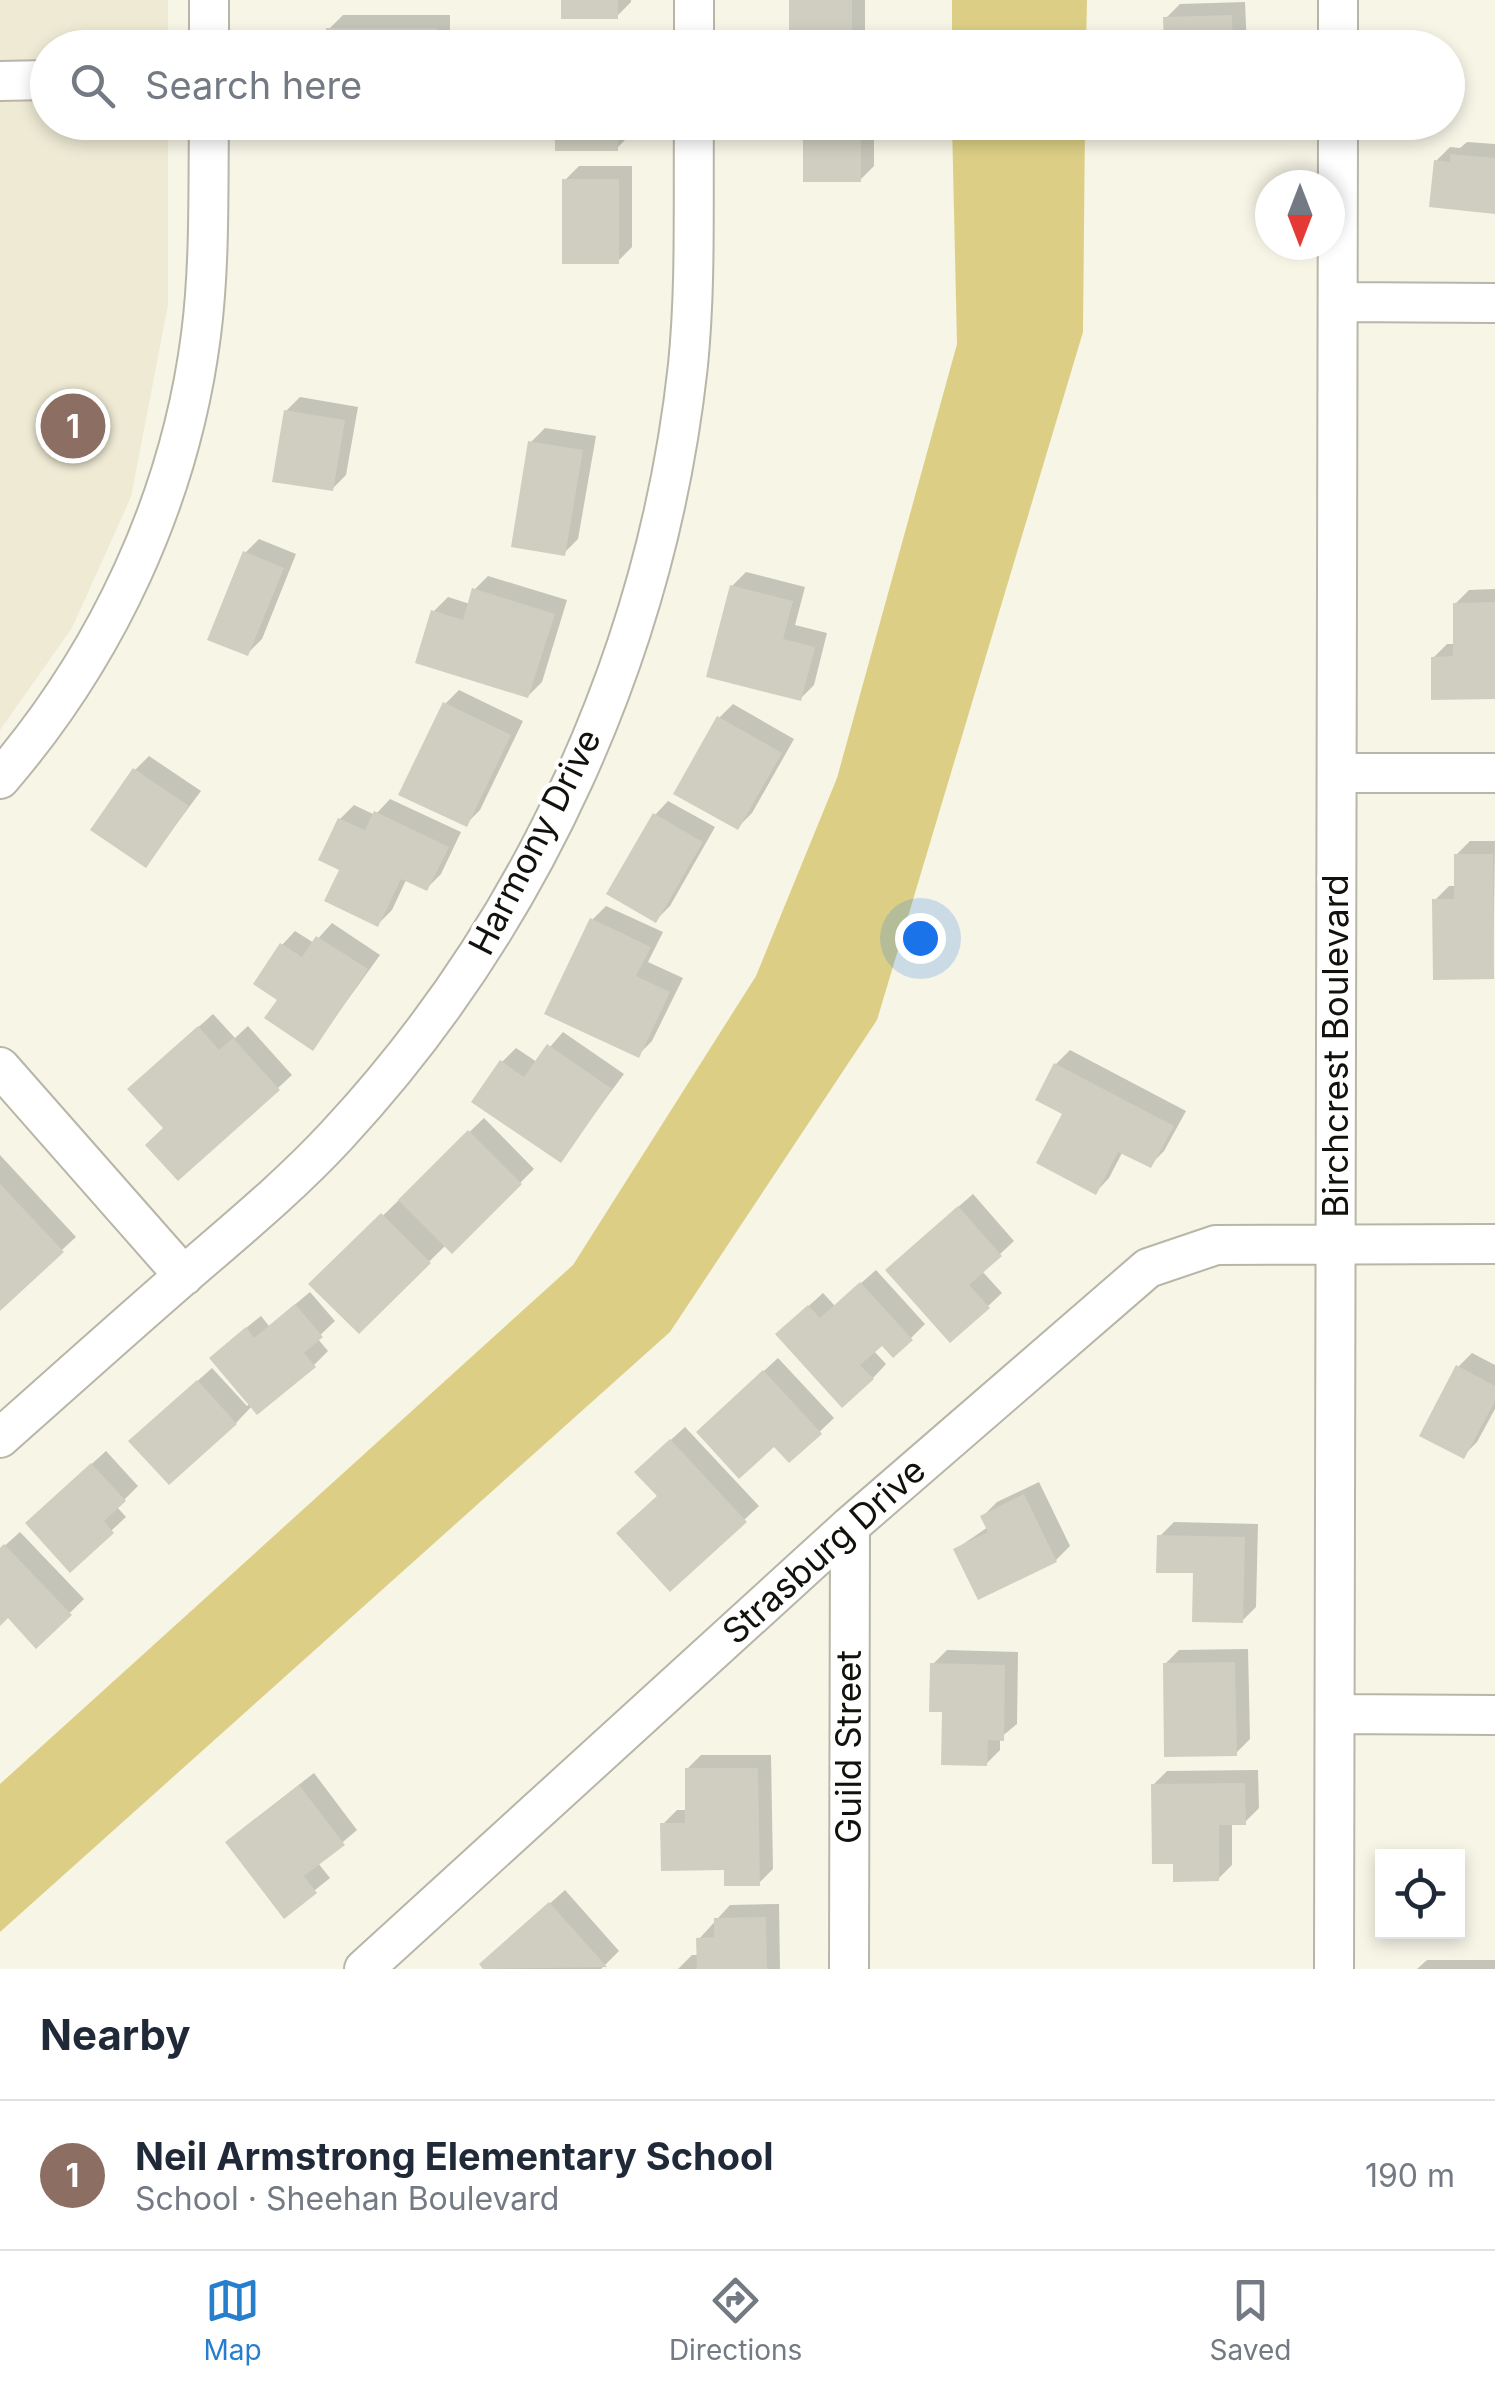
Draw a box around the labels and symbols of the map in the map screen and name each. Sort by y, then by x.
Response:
north arrow [1255,170,1345,260]
pin: 1 [40,388,106,464]
street label: Harmony Drive [459,722,609,961]
street label: Birchcrest Boulevard [1314,874,1356,1218]
your location [895,913,946,964]
street label: Strasburg Drive [713,1448,933,1652]
street label: Guild Street [827,1650,869,1844]

